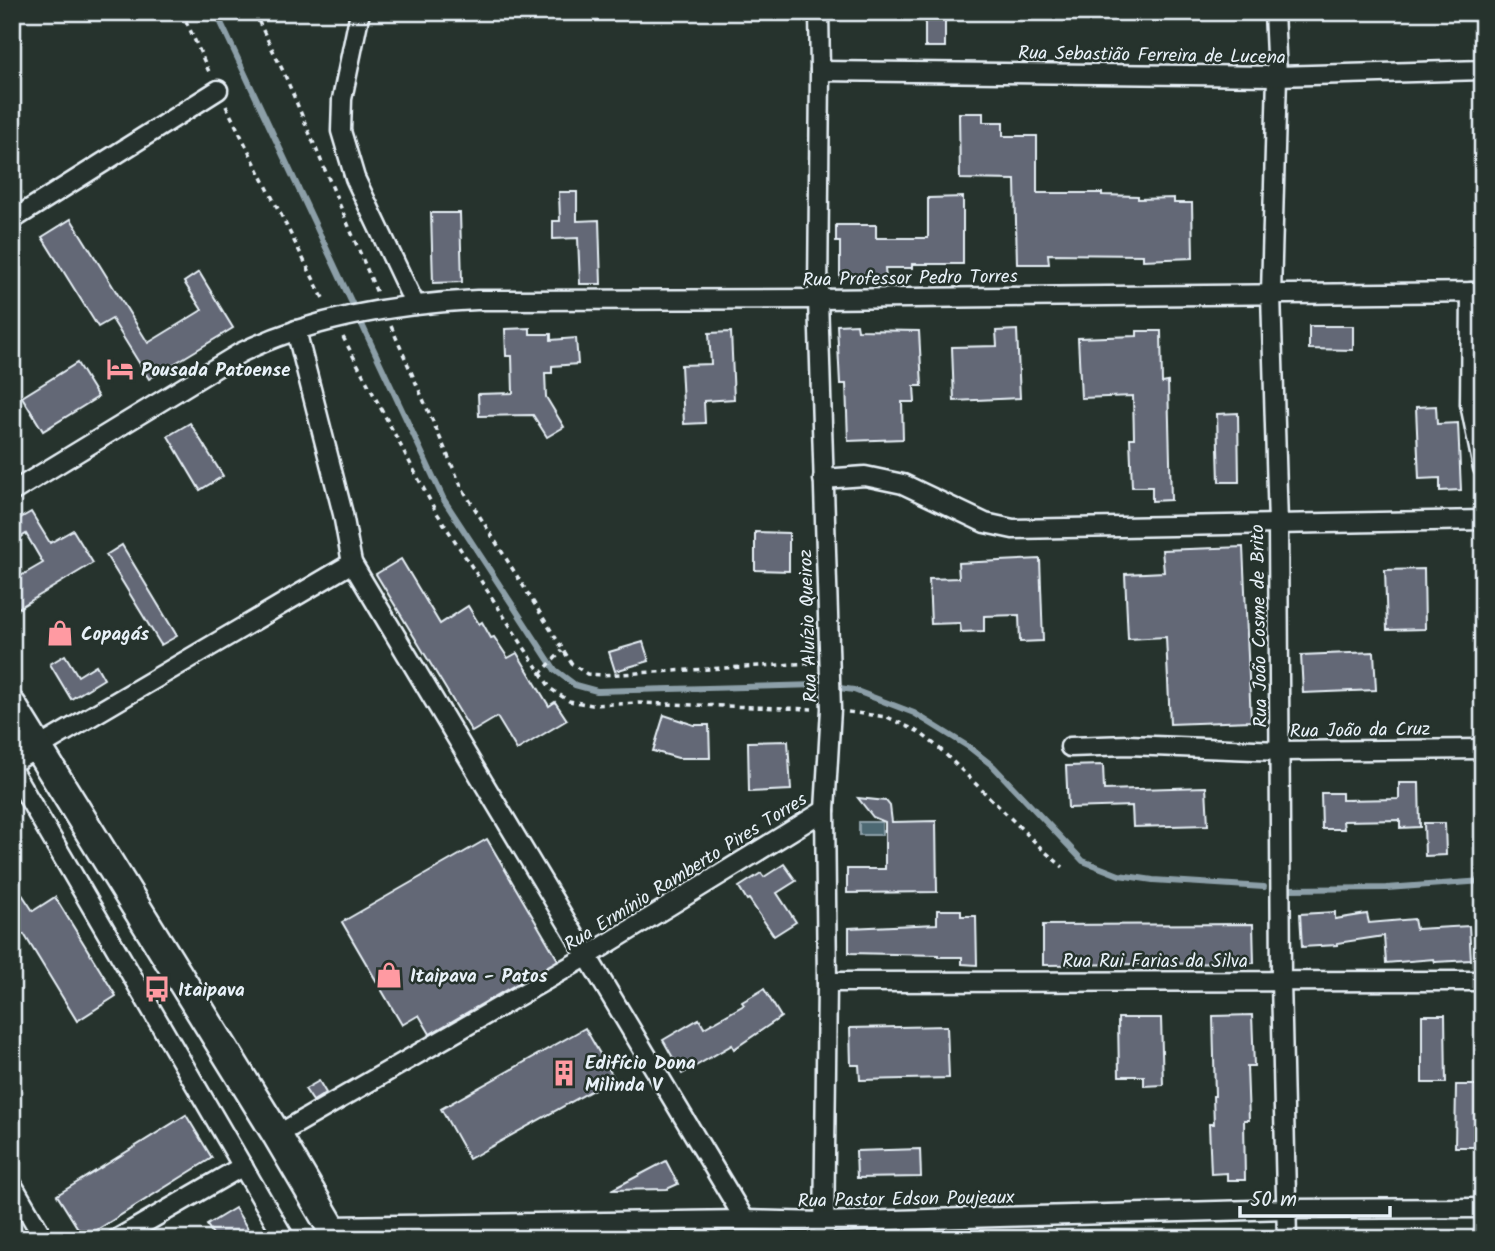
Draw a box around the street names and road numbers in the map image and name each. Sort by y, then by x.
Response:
street label: Rua Sebastião Ferreira de Lucena [1018,39,1286,73]
street label: Rua Professor Pedro Torres [802,262,1018,296]
street label: Rua João Cosme de Brito [1243,524,1277,728]
street label: Rua Aluízio Queiroz [791,549,827,703]
street label: Rua João da Cruz [1289,715,1431,747]
street label: Rua Ermínio Ramberto Pires Torres [559,785,813,960]
street label: Rua Rui Farias da Silva [1062,947,1248,977]
street label: Rua Pastor Edson Poujeaux [797,1183,1015,1217]

